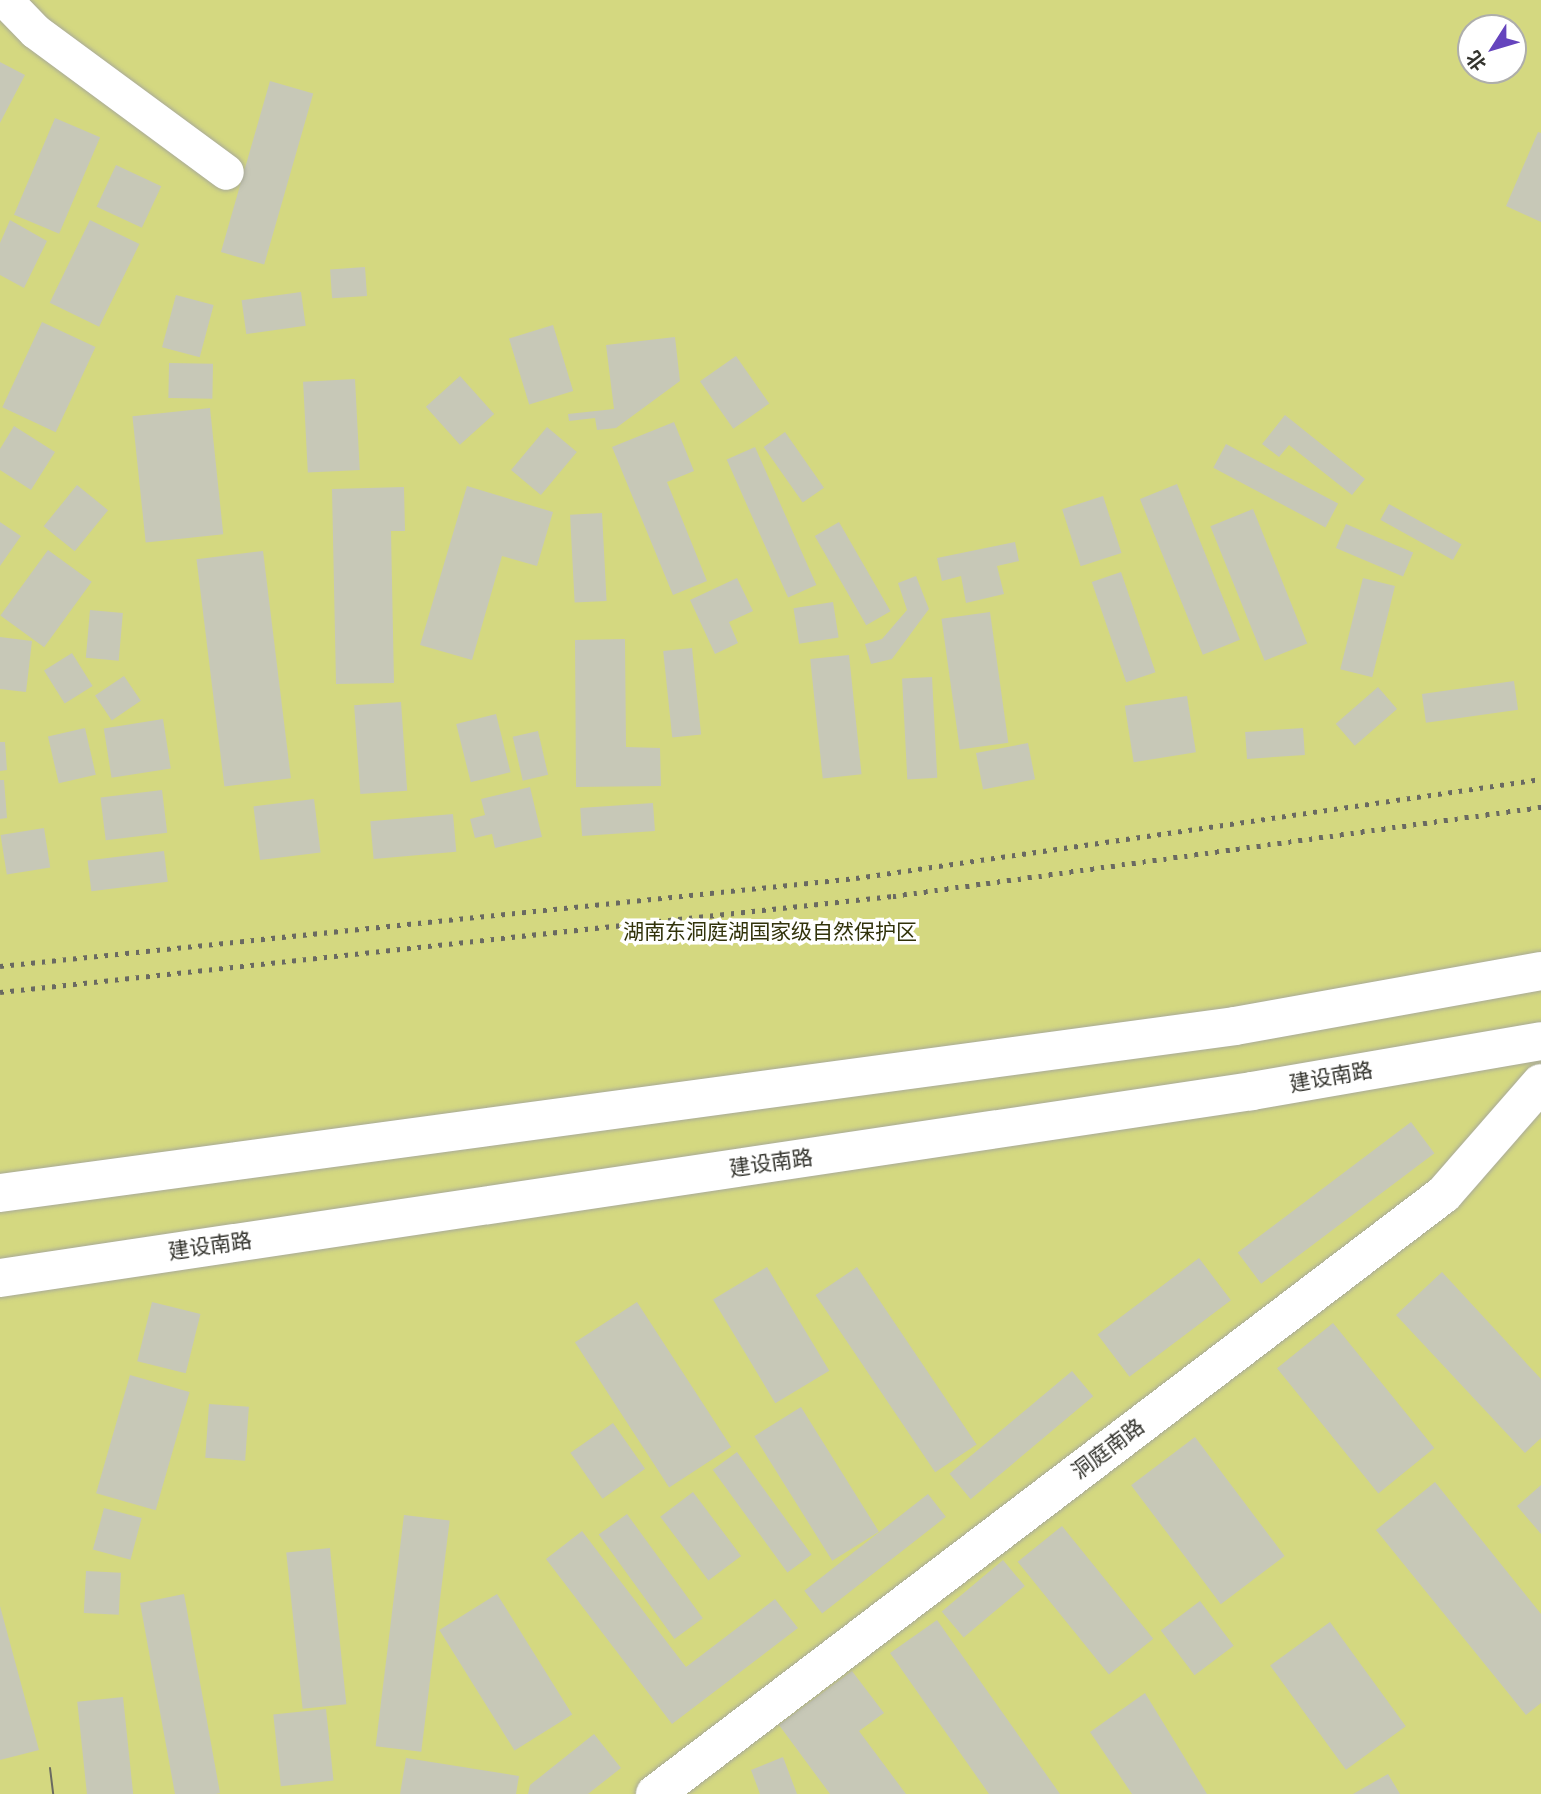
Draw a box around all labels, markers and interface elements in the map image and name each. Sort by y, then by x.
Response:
north arrow [1457,14,1527,84]
text: 北 [1462,47,1491,75]
park label: 湖南东洞庭湖国家级自然保护区 [623,919,917,945]
street label: 建设南路 [1287,1057,1375,1097]
street label: 建设南路 [728,1145,814,1181]
street label: 建设南路 [167,1228,253,1264]
street label: 洞庭南路 [1067,1414,1149,1484]

